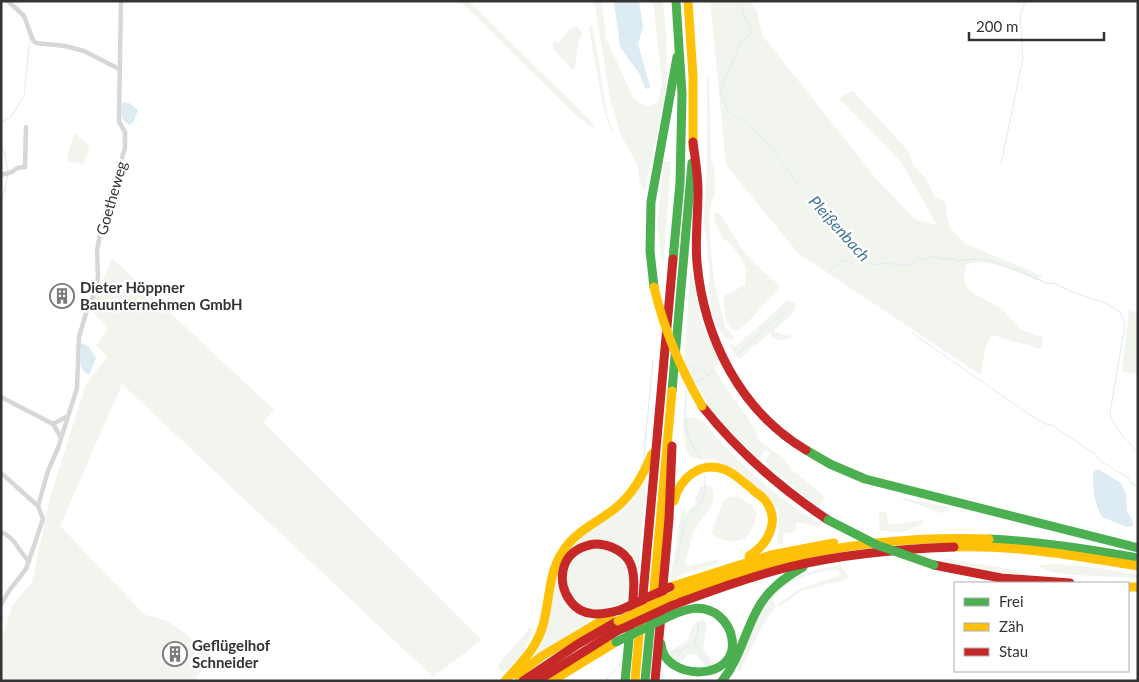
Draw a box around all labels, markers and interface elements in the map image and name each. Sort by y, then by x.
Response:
scale bar [969,10,1104,42]
text: 200 m [976,17,1018,35]
street label: Goetheweg [92,159,130,237]
water label: Pleißenbach [806,191,874,265]
place label: Dieter Höppner Bauunternehmen GmbH [80,278,243,313]
building icon: Dieter Höppner Bauunternehmen GmbH [49,283,75,309]
legend [954,582,1129,672]
text: Frei [999,592,1024,610]
text: Zäh [999,617,1024,635]
place label: Geflügelhof Schneider [192,636,271,671]
building icon: Geflügelhof Schneider [162,641,188,667]
text: Stau [999,642,1028,660]

